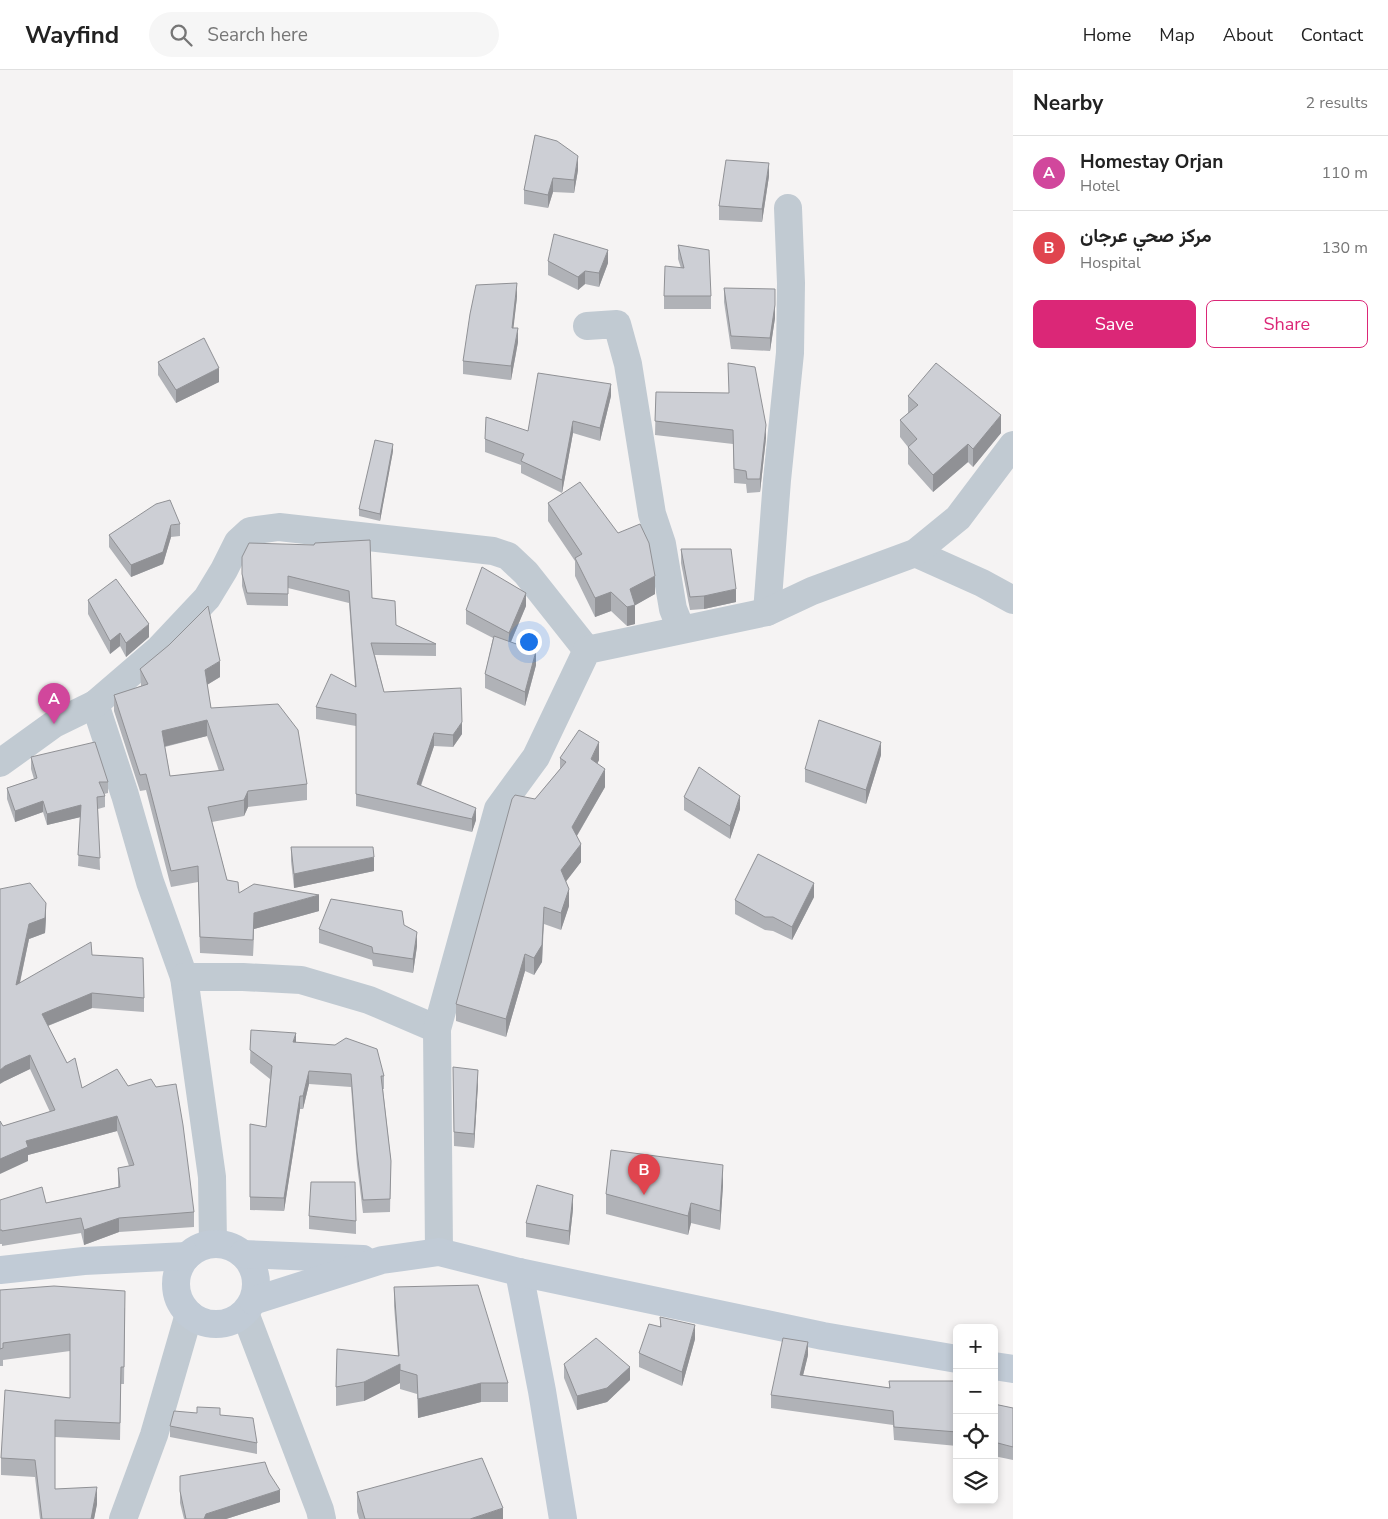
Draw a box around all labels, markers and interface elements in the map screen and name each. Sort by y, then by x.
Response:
search box [149,12,499,57]
text: Wayfind [25,19,119,51]
icon: search [167,21,195,49]
text: Search here [207,22,308,48]
text: Home [1083,23,1131,47]
text: Map [1159,23,1195,47]
text: About [1223,23,1273,47]
text: Contact [1301,23,1363,47]
text: Nearby [1033,89,1103,117]
text: 2 results [1306,92,1368,114]
text: Homestay Orjan [1080,149,1223,175]
text: A [1043,162,1055,184]
text: 110 m [1321,162,1368,184]
text: Hotel [1080,175,1120,197]
text: مركز صحي عرجان [1080,223,1212,249]
text: B [1043,237,1055,259]
text: 130 m [1321,237,1368,259]
text: Hospital [1080,252,1141,274]
button: Save [1033,300,1196,348]
button: Share [1206,300,1368,348]
your location [516,629,542,655]
pin: A [38,683,70,724]
pin: B [628,1154,660,1195]
map controls [953,1324,998,1504]
button: + [953,1324,998,1369]
button: − [953,1369,998,1414]
button: locate [953,1414,998,1459]
button: layers [953,1459,998,1504]

